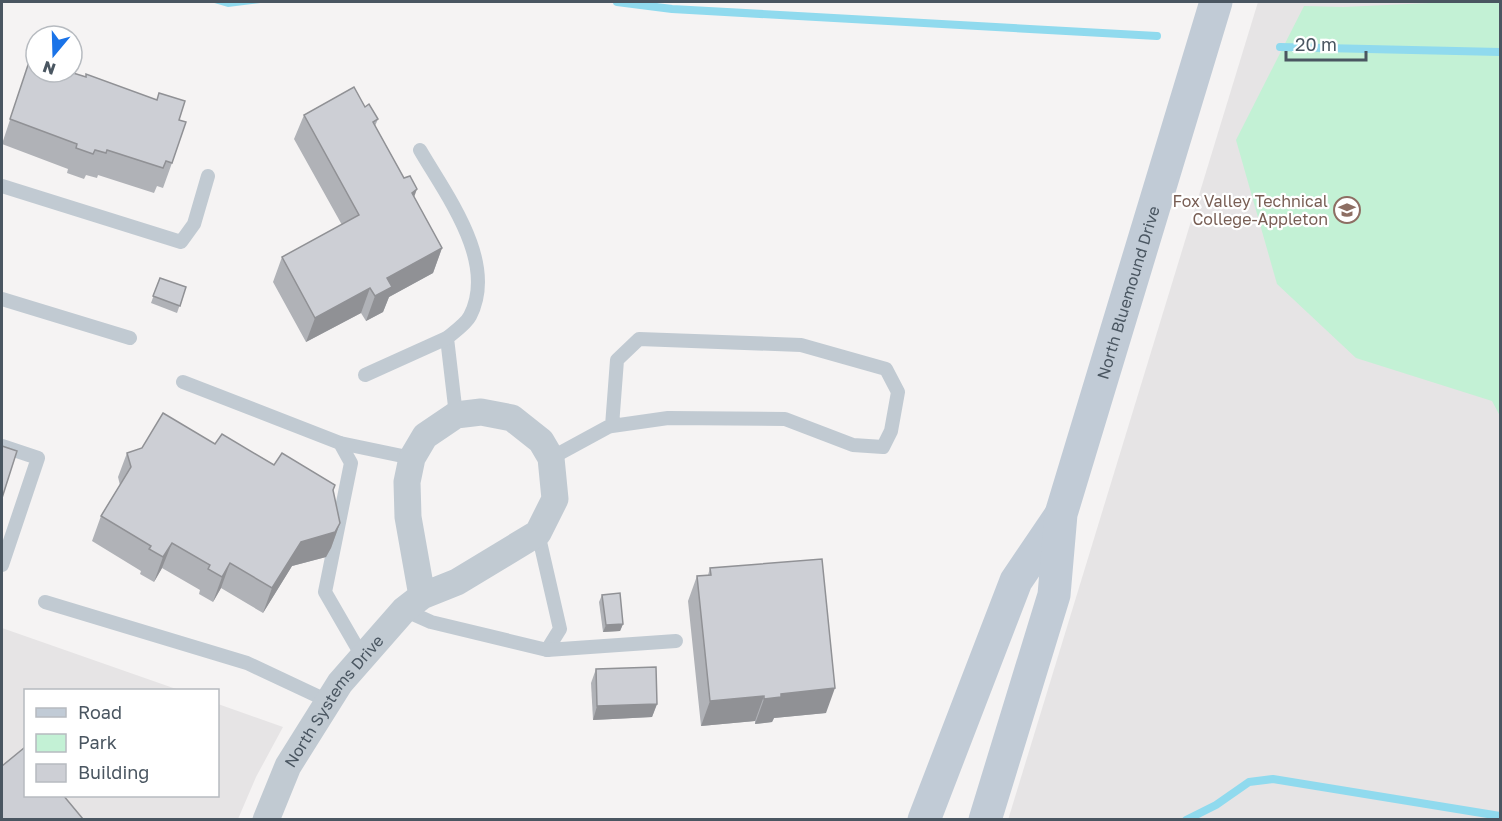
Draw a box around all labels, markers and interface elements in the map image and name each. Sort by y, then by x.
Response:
north arrow [24,24,84,84]
scale bar [1286,24,1366,62]
text: 20 m [1295,33,1337,55]
text: N [40,57,58,80]
place label: Fox Valley Technical College-Appleton [1172,191,1328,229]
school or university icon: Fox Valley Technical College-Appleton [1332,195,1362,225]
street label: North Bluemound Drive [1092,203,1164,382]
street label: North Systems Drive [280,631,388,771]
legend [24,689,219,797]
text: Road [78,701,122,723]
text: Park [78,731,117,753]
text: Building [78,761,149,783]

